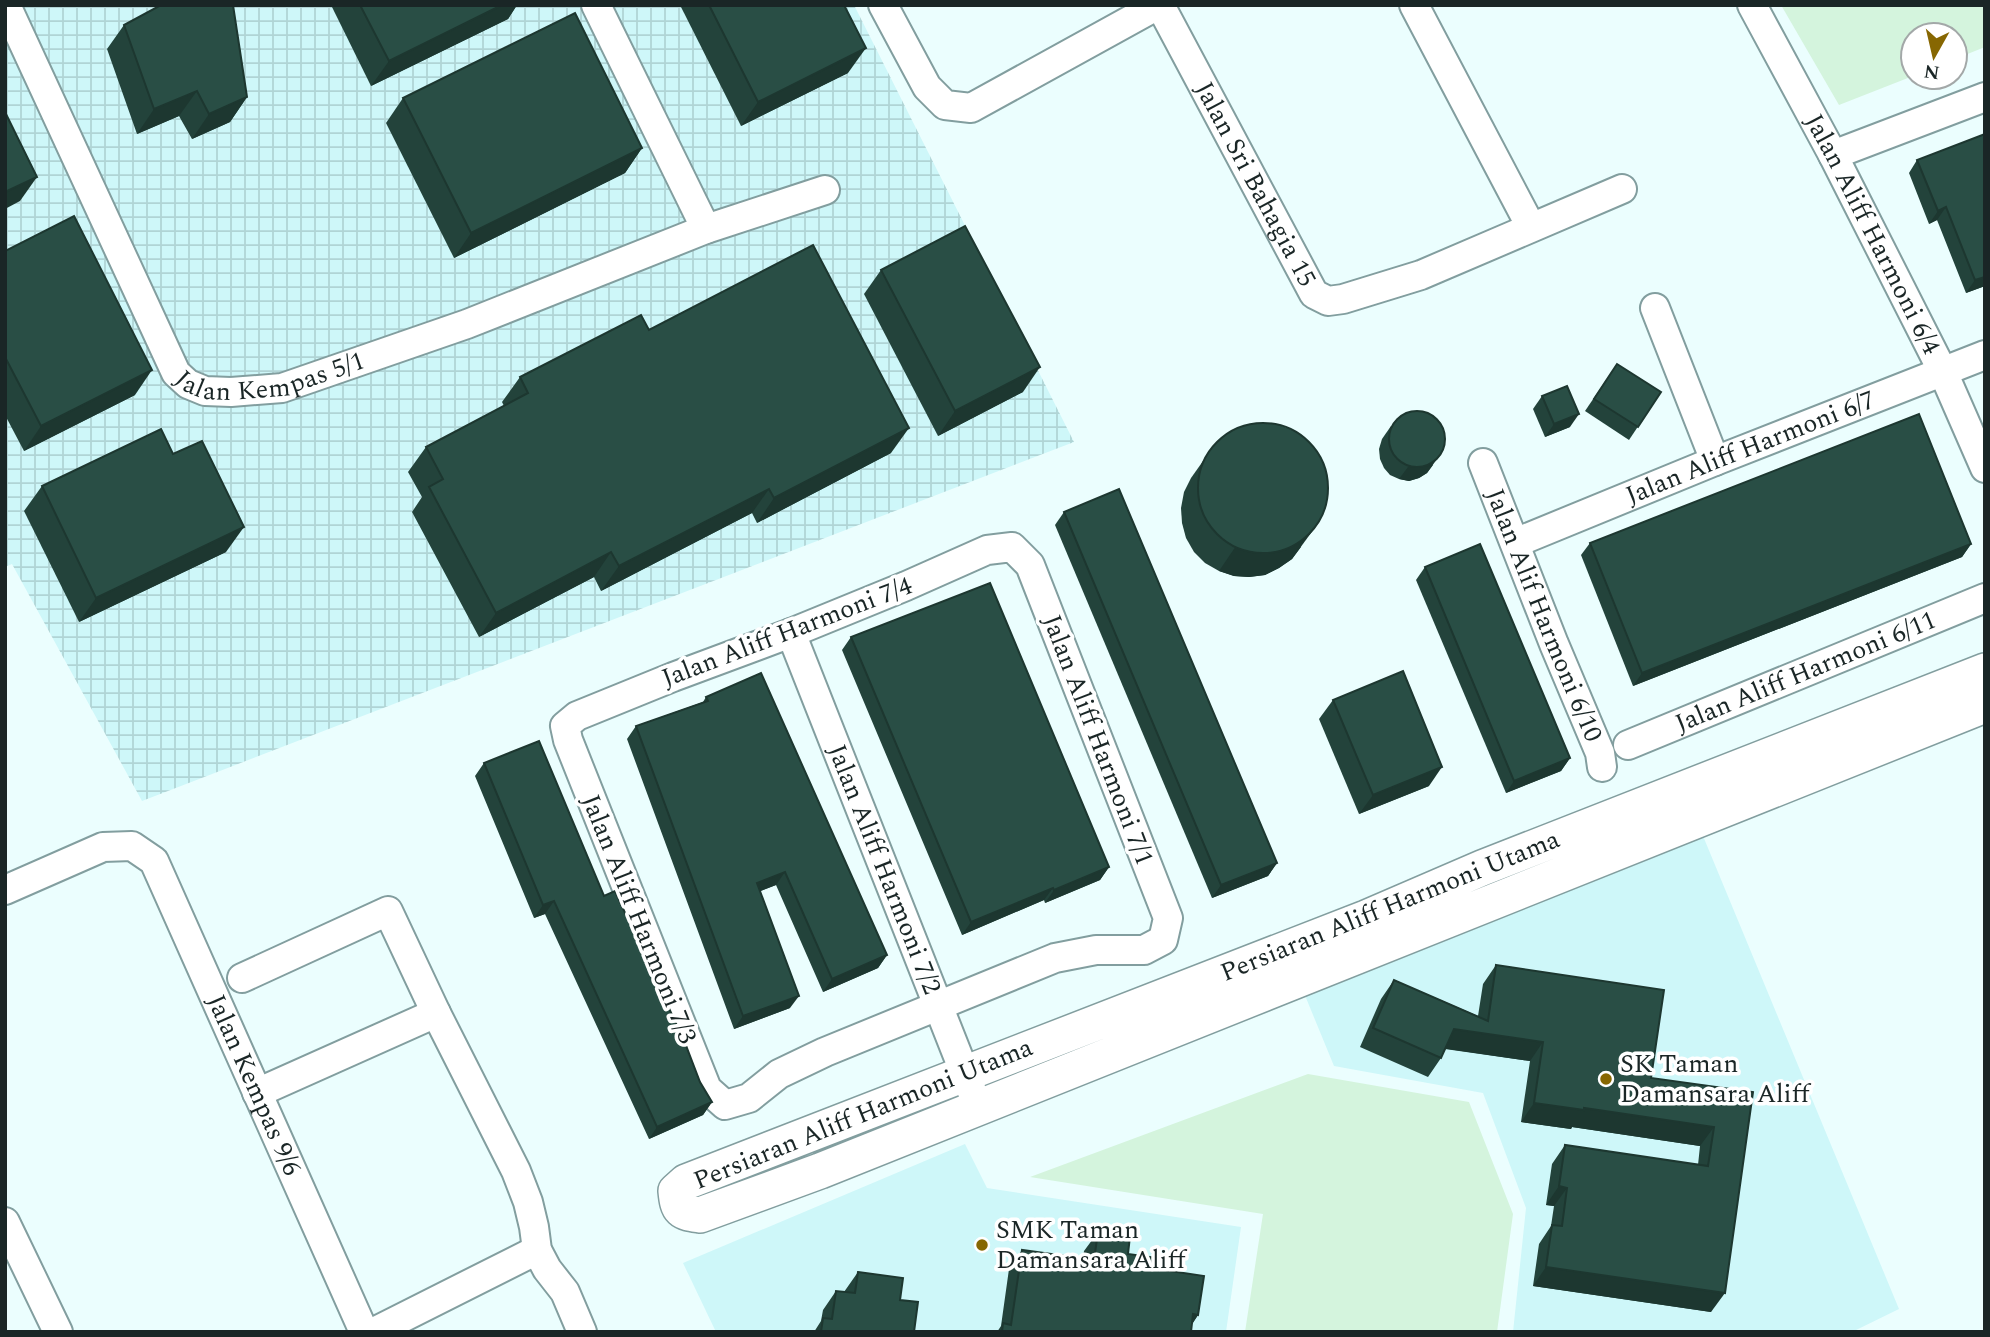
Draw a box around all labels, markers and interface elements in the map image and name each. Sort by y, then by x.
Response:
north arrow [1899,21,1969,91]
text: N [1922,56,1942,87]
street label: Jalan Sri Bahagia 15 [1184,74,1327,294]
street label: Jalan Aliff Harmoni 6/4 [1794,106,1951,362]
street label: Jalan Kempas 5/1 [165,341,370,412]
street label: Jalan Aliff Harmoni 6/7 [1619,380,1881,516]
street label: Jalan Alif Harmoni 6/10 [1475,483,1613,748]
street label: Jalan Aliff Harmoni 7/4 [656,566,918,698]
street label: Jalan Aliff Harmoni 6/11 [1669,600,1942,744]
street label: Jalan Aliff Harmoni 7/1 [1032,609,1164,871]
street label: Jalan Aliff Harmoni 7/2 [817,738,952,1000]
street label: Jalan Aliff Harmoni 7/3 [571,788,707,1050]
street label: Persiaran Aliff Harmoni Utama [1214,819,1566,993]
street label: Jalan Kempas 9/6 [196,988,312,1182]
street label: Persiaran Aliff Harmoni Utama [687,1027,1039,1201]
place label: SK Taman Damansara Aliff [1620,1044,1812,1114]
marker: SK Taman Damansara Aliff [1598,1071,1614,1087]
place label: SMK Taman Damansara Aliff [996,1210,1188,1280]
marker: SMK Taman Damansara Aliff [974,1237,990,1253]

